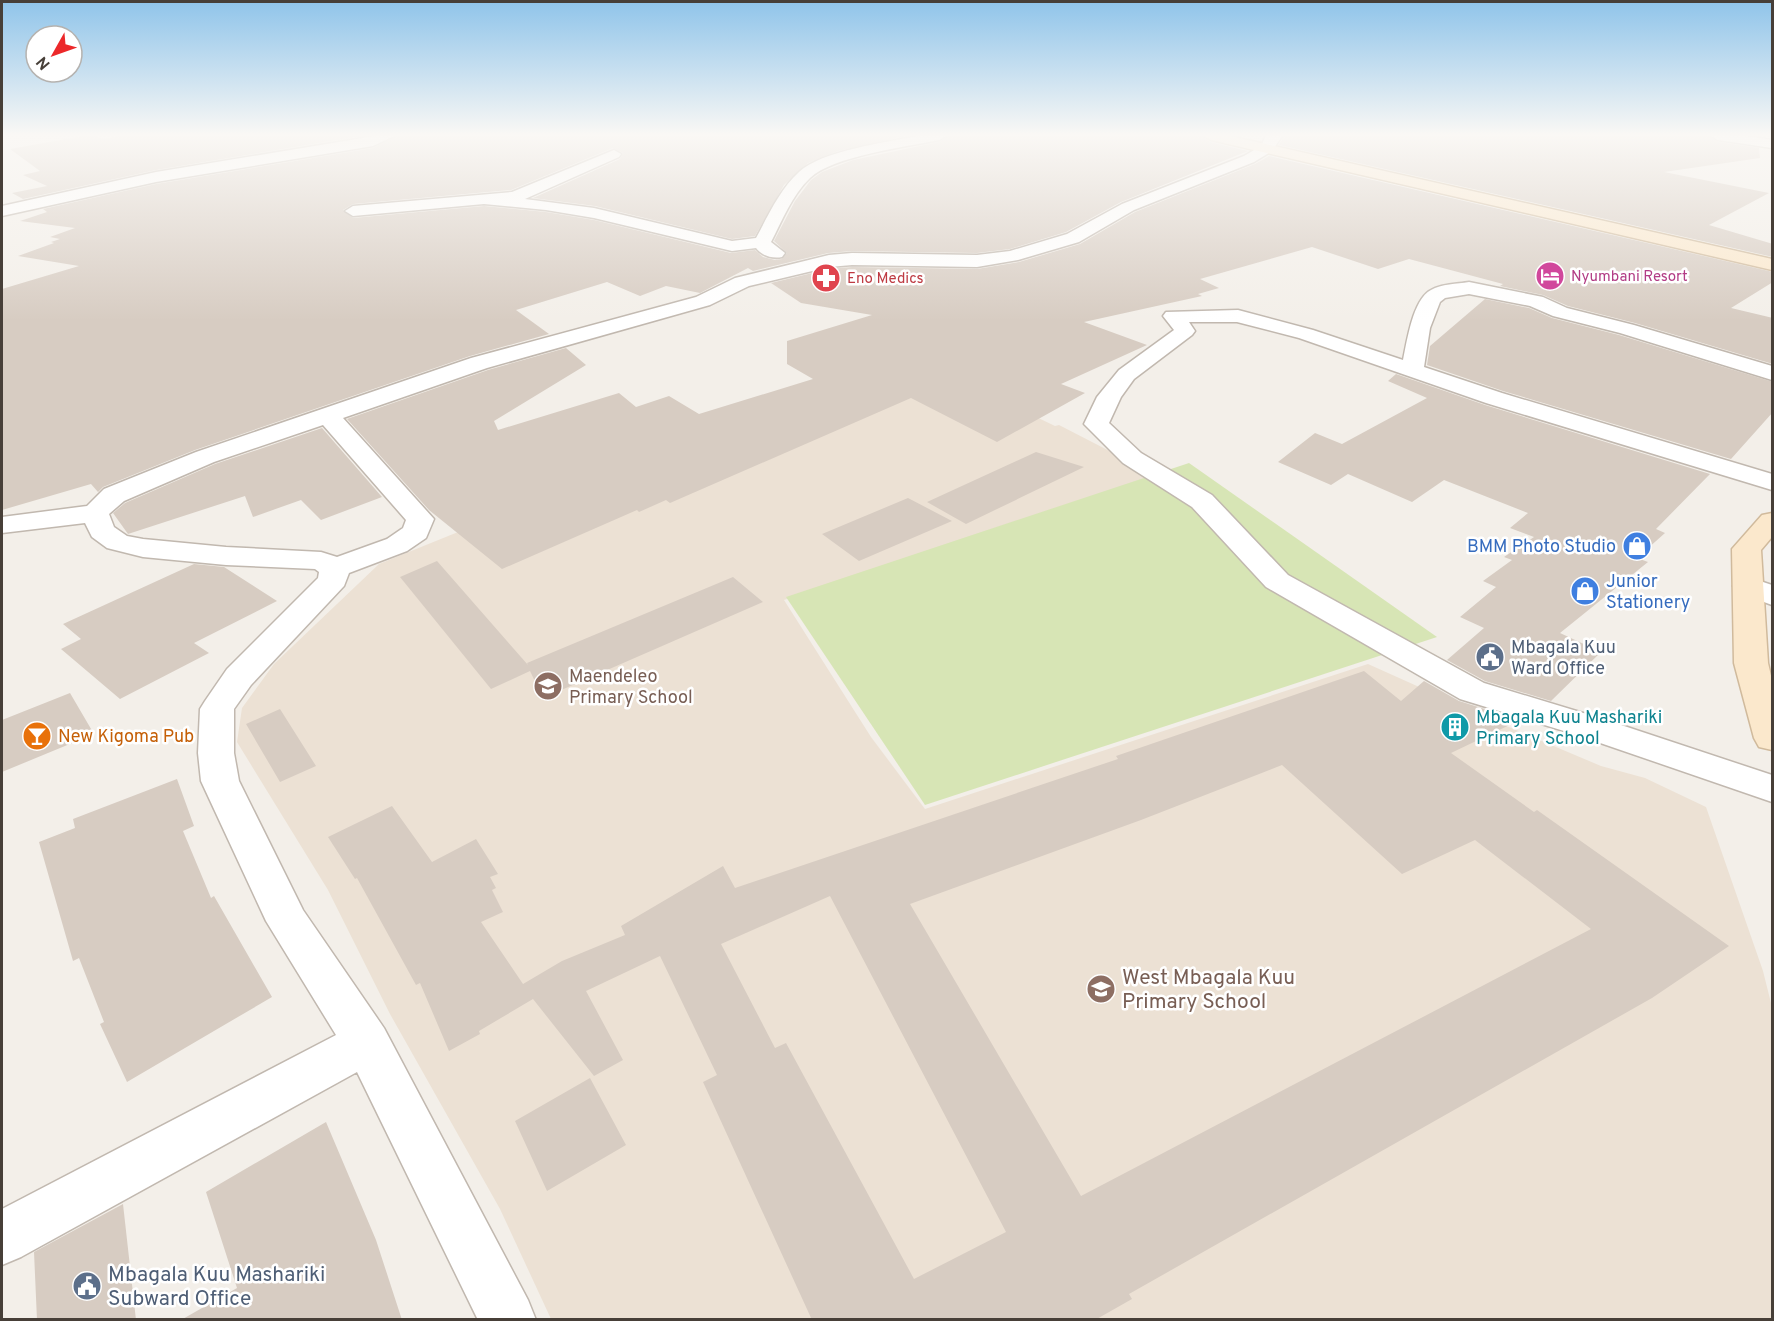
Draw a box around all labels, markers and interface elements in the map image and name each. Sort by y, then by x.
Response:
north arrow [24,24,84,84]
text: N [33,52,55,73]
hotel icon: Nyumbani Resort [1534,260,1566,292]
pharmacy icon: Eno Medics [810,262,842,294]
place label: Nyumbani Resort [1571,268,1688,287]
place label: Eno Medics [847,270,924,289]
shop icon: BMM Photo Studio [1621,530,1653,562]
place label: BMM Photo Studio [1467,536,1616,559]
place label: Junior Stationery [1606,571,1690,615]
shop icon: Junior Stationery [1569,575,1601,607]
place label: Mbagala Kuu Ward Office [1511,637,1616,681]
public building icon: Mbagala Kuu Ward Office [1474,641,1506,673]
place label: Maendeleo Primary School [569,666,693,710]
school or university icon: Maendeleo Primary School [532,670,564,702]
place label: Mbagala Kuu Mashariki Primary School [1476,707,1662,751]
building icon: Mbagala Kuu Mashariki Primary School [1439,711,1471,743]
bar icon: New Kigoma Pub [21,720,53,752]
place label: New Kigoma Pub [58,726,194,749]
place label: West Mbagala Kuu Primary School [1122,965,1295,1016]
school or university icon: West Mbagala Kuu Primary School [1085,973,1117,1005]
place label: Mbagala Kuu Mashariki Subward Office [108,1262,325,1313]
public building icon: Mbagala Kuu Mashariki Subward Office [71,1270,103,1302]

